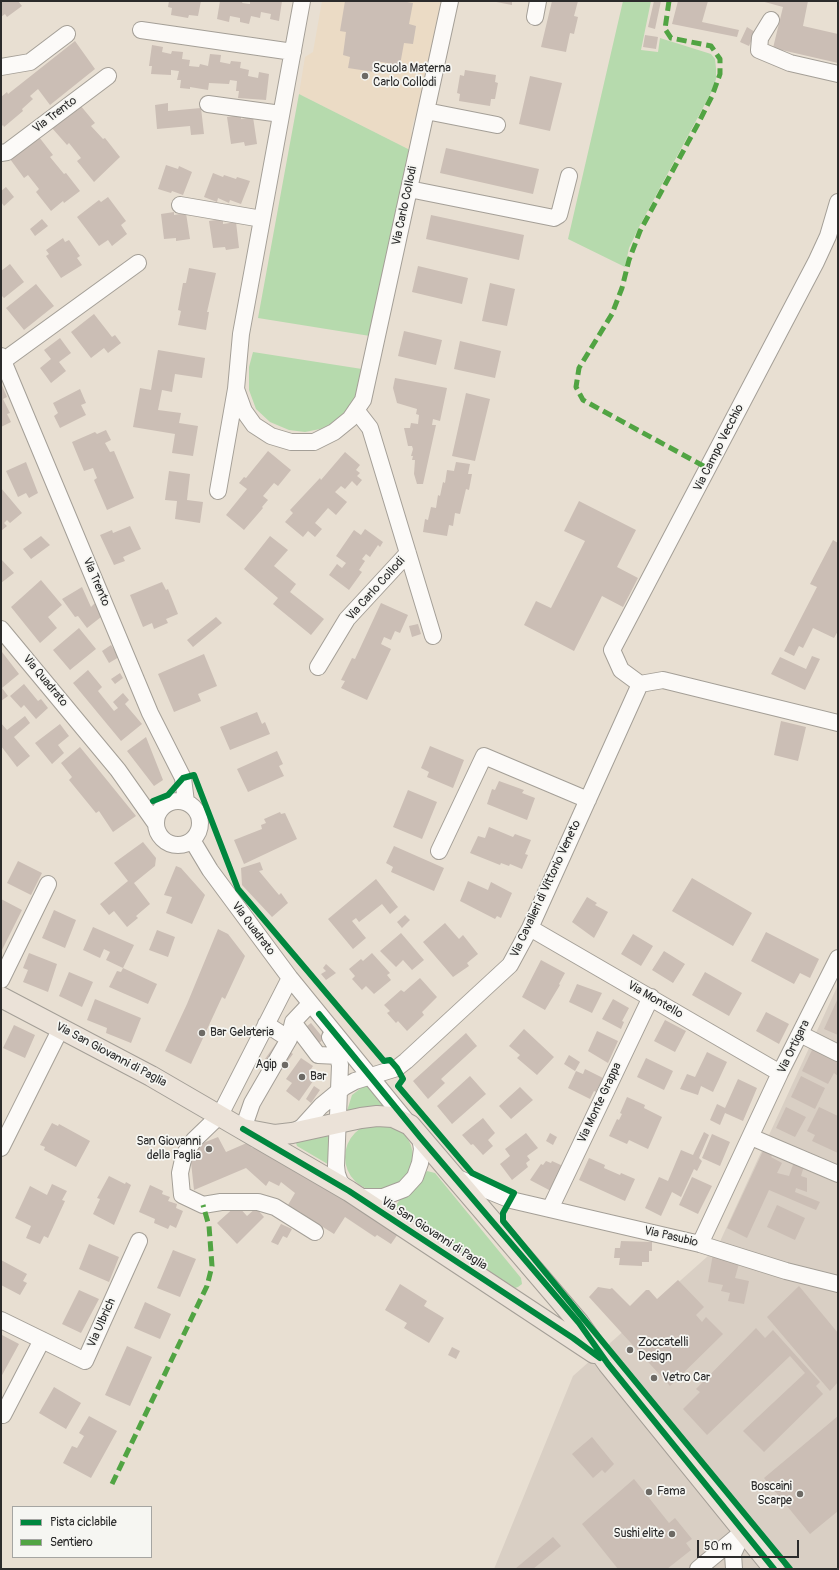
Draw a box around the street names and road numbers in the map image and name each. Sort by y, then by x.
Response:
street label: Via Trento [30,94,80,136]
street label: Via Carlo Collodi [390,165,420,247]
street label: Via Campo Vecchio [691,402,747,494]
street label: Via Carlo Collodi [344,554,408,624]
street label: Via Trento [79,555,113,609]
street label: Via Quadrato [19,652,71,710]
street label: Via Cavalieri di Vittorio Veneto [508,818,584,960]
street label: Via Quadrato [228,899,278,959]
street label: Via Montello [625,978,685,1022]
street label: Via Ortigara [775,1018,813,1076]
street label: Via San Giovanni di Paglia [53,1020,169,1090]
street label: Via Monte Grappa [575,1060,625,1146]
street label: Via San Giovanni di Paglia [378,1194,490,1274]
street label: Via Pasubio [643,1224,699,1250]
street label: Via Ulbrich [85,1296,119,1350]

